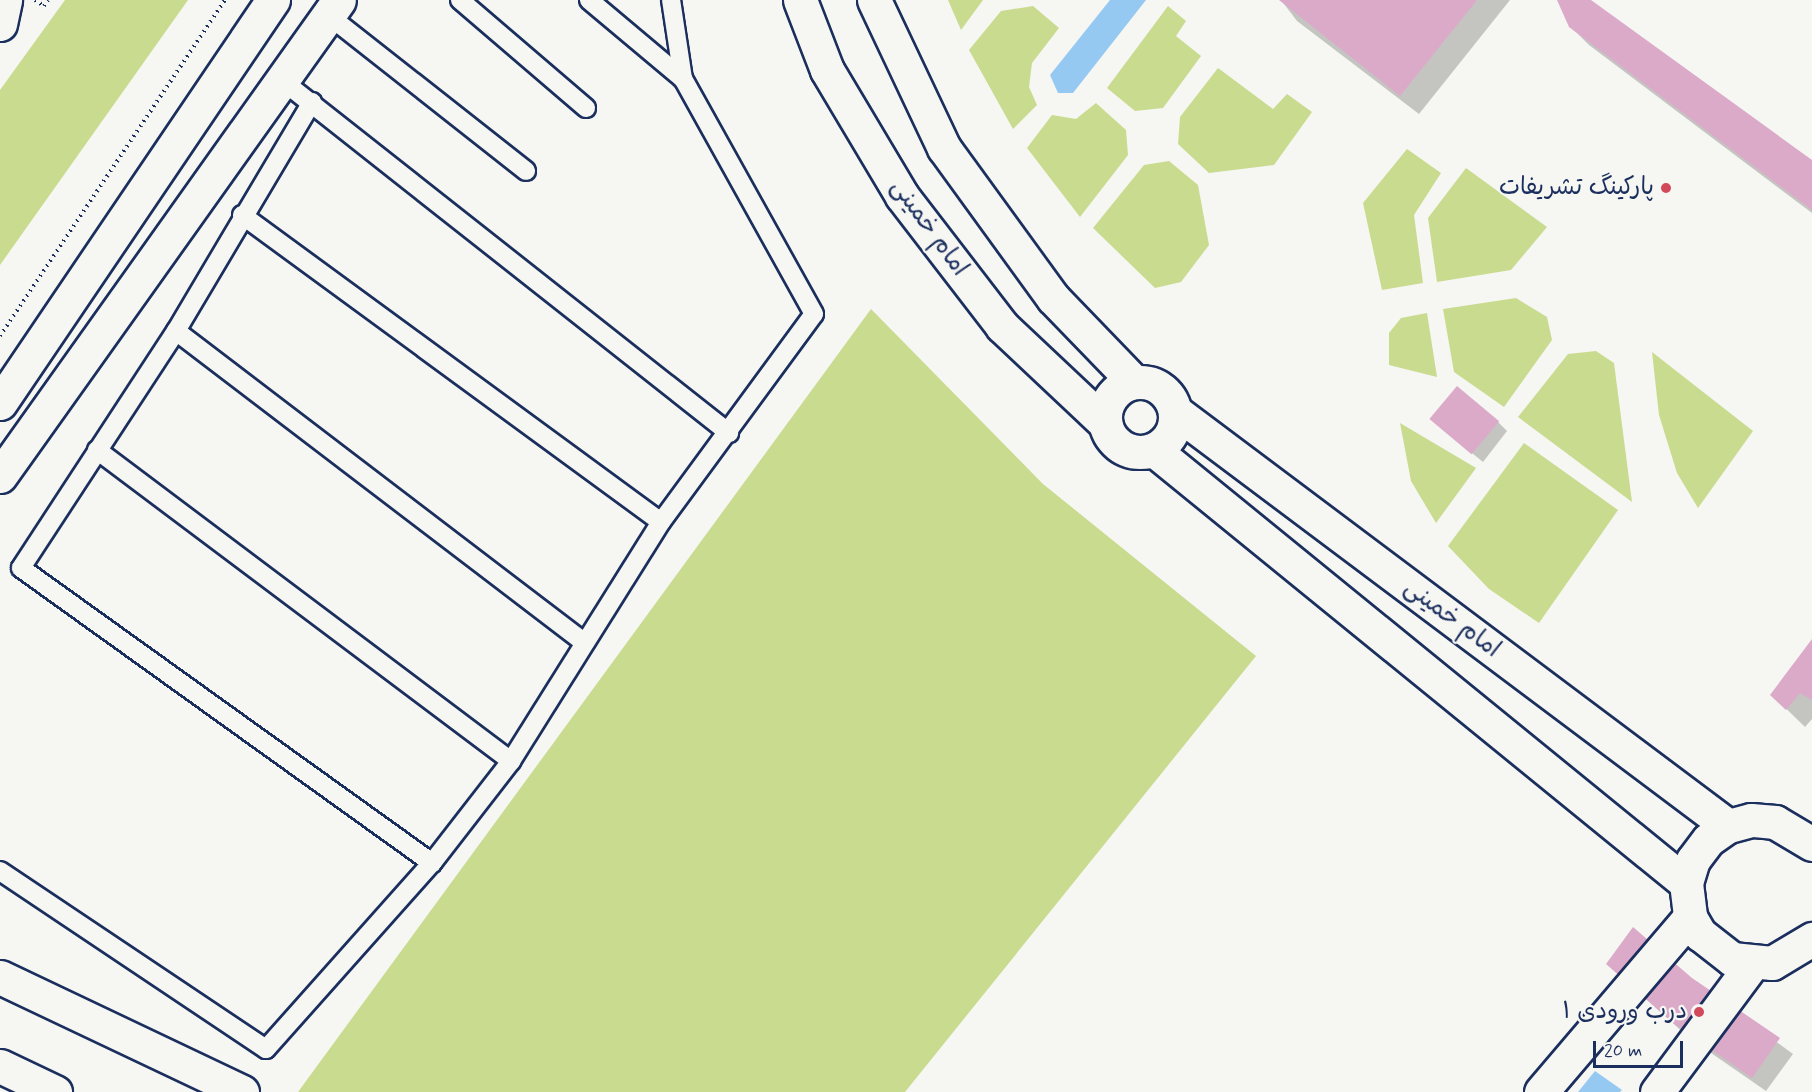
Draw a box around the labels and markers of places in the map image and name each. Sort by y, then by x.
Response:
place label: پارکینگ تشریفات [1499,174,1654,202]
marker: پارکینگ تشریفات [1659,181,1673,195]
place label: درب ورودی ۱ [1562,998,1687,1026]
marker: درب ورودی ۱ [1692,1005,1706,1019]

